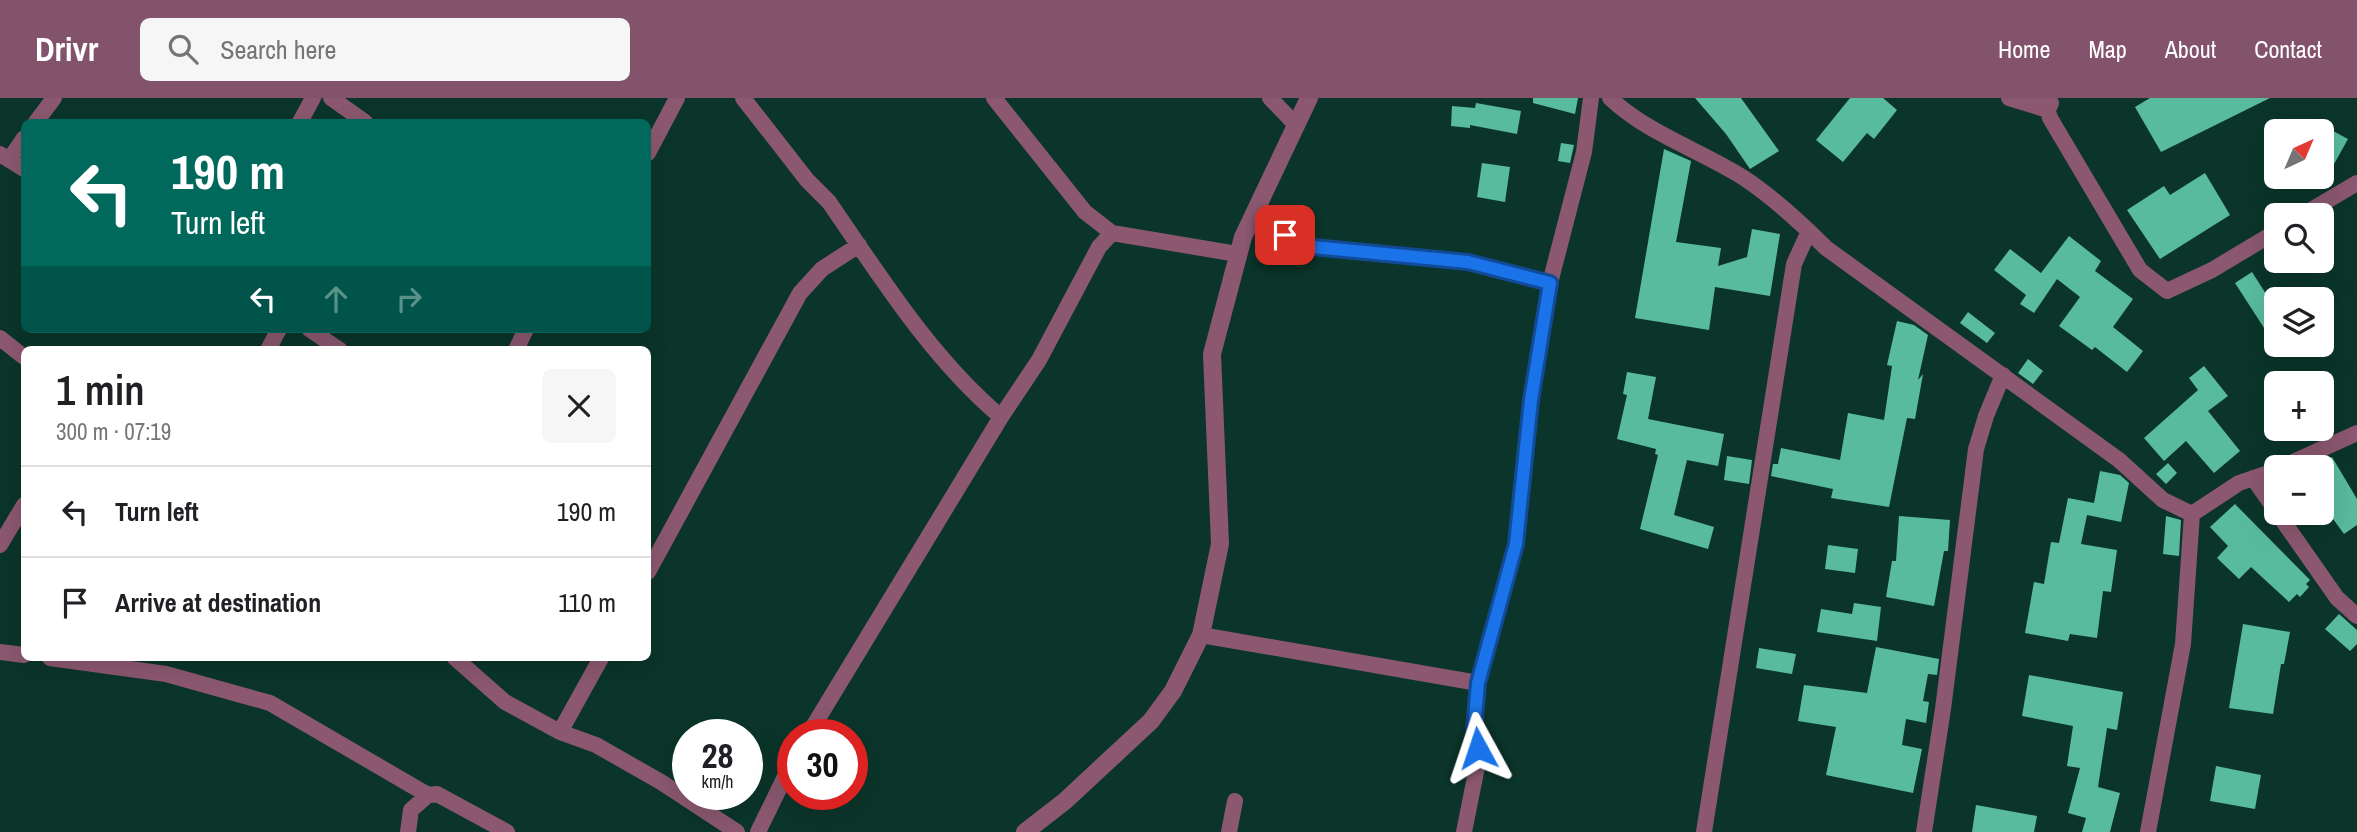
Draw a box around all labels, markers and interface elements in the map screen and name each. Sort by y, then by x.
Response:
search box [140,18,630,81]
text: Drivr [35,27,98,71]
icon: search [164,30,202,68]
text: Search here [220,32,336,67]
text: Home [1998,33,2050,65]
text: Map [2088,33,2127,65]
text: About [2165,33,2216,65]
text: Contact [2254,33,2322,65]
north arrow [2264,119,2334,189]
map controls [2264,119,2334,525]
text: 190 m [171,138,285,204]
icon: left [56,147,147,238]
text: Turn left [171,201,265,244]
button: search [2264,203,2334,273]
pin [1255,205,1315,265]
icon: arrive [1266,216,1304,254]
icon: left [244,280,282,318]
icon: ahead [317,280,355,318]
icon: right [390,280,428,318]
button: layers [2264,287,2334,357]
text: 1 min [56,362,145,418]
button: close [542,369,616,443]
button: + [2264,371,2334,441]
text: 300 m · 07:19 [56,416,171,447]
button: − [2264,455,2334,525]
icon: left [56,493,94,531]
text: Turn left [115,494,199,529]
text: 190 m [557,494,616,529]
icon: arrive [56,584,94,622]
text: Arrive at destination [115,585,321,620]
text: 110 m [558,585,616,620]
position arrow [1441,711,1515,785]
speed limit sign: 30 [777,719,868,810]
text: 28 [702,732,733,779]
text: km/h [702,769,734,794]

